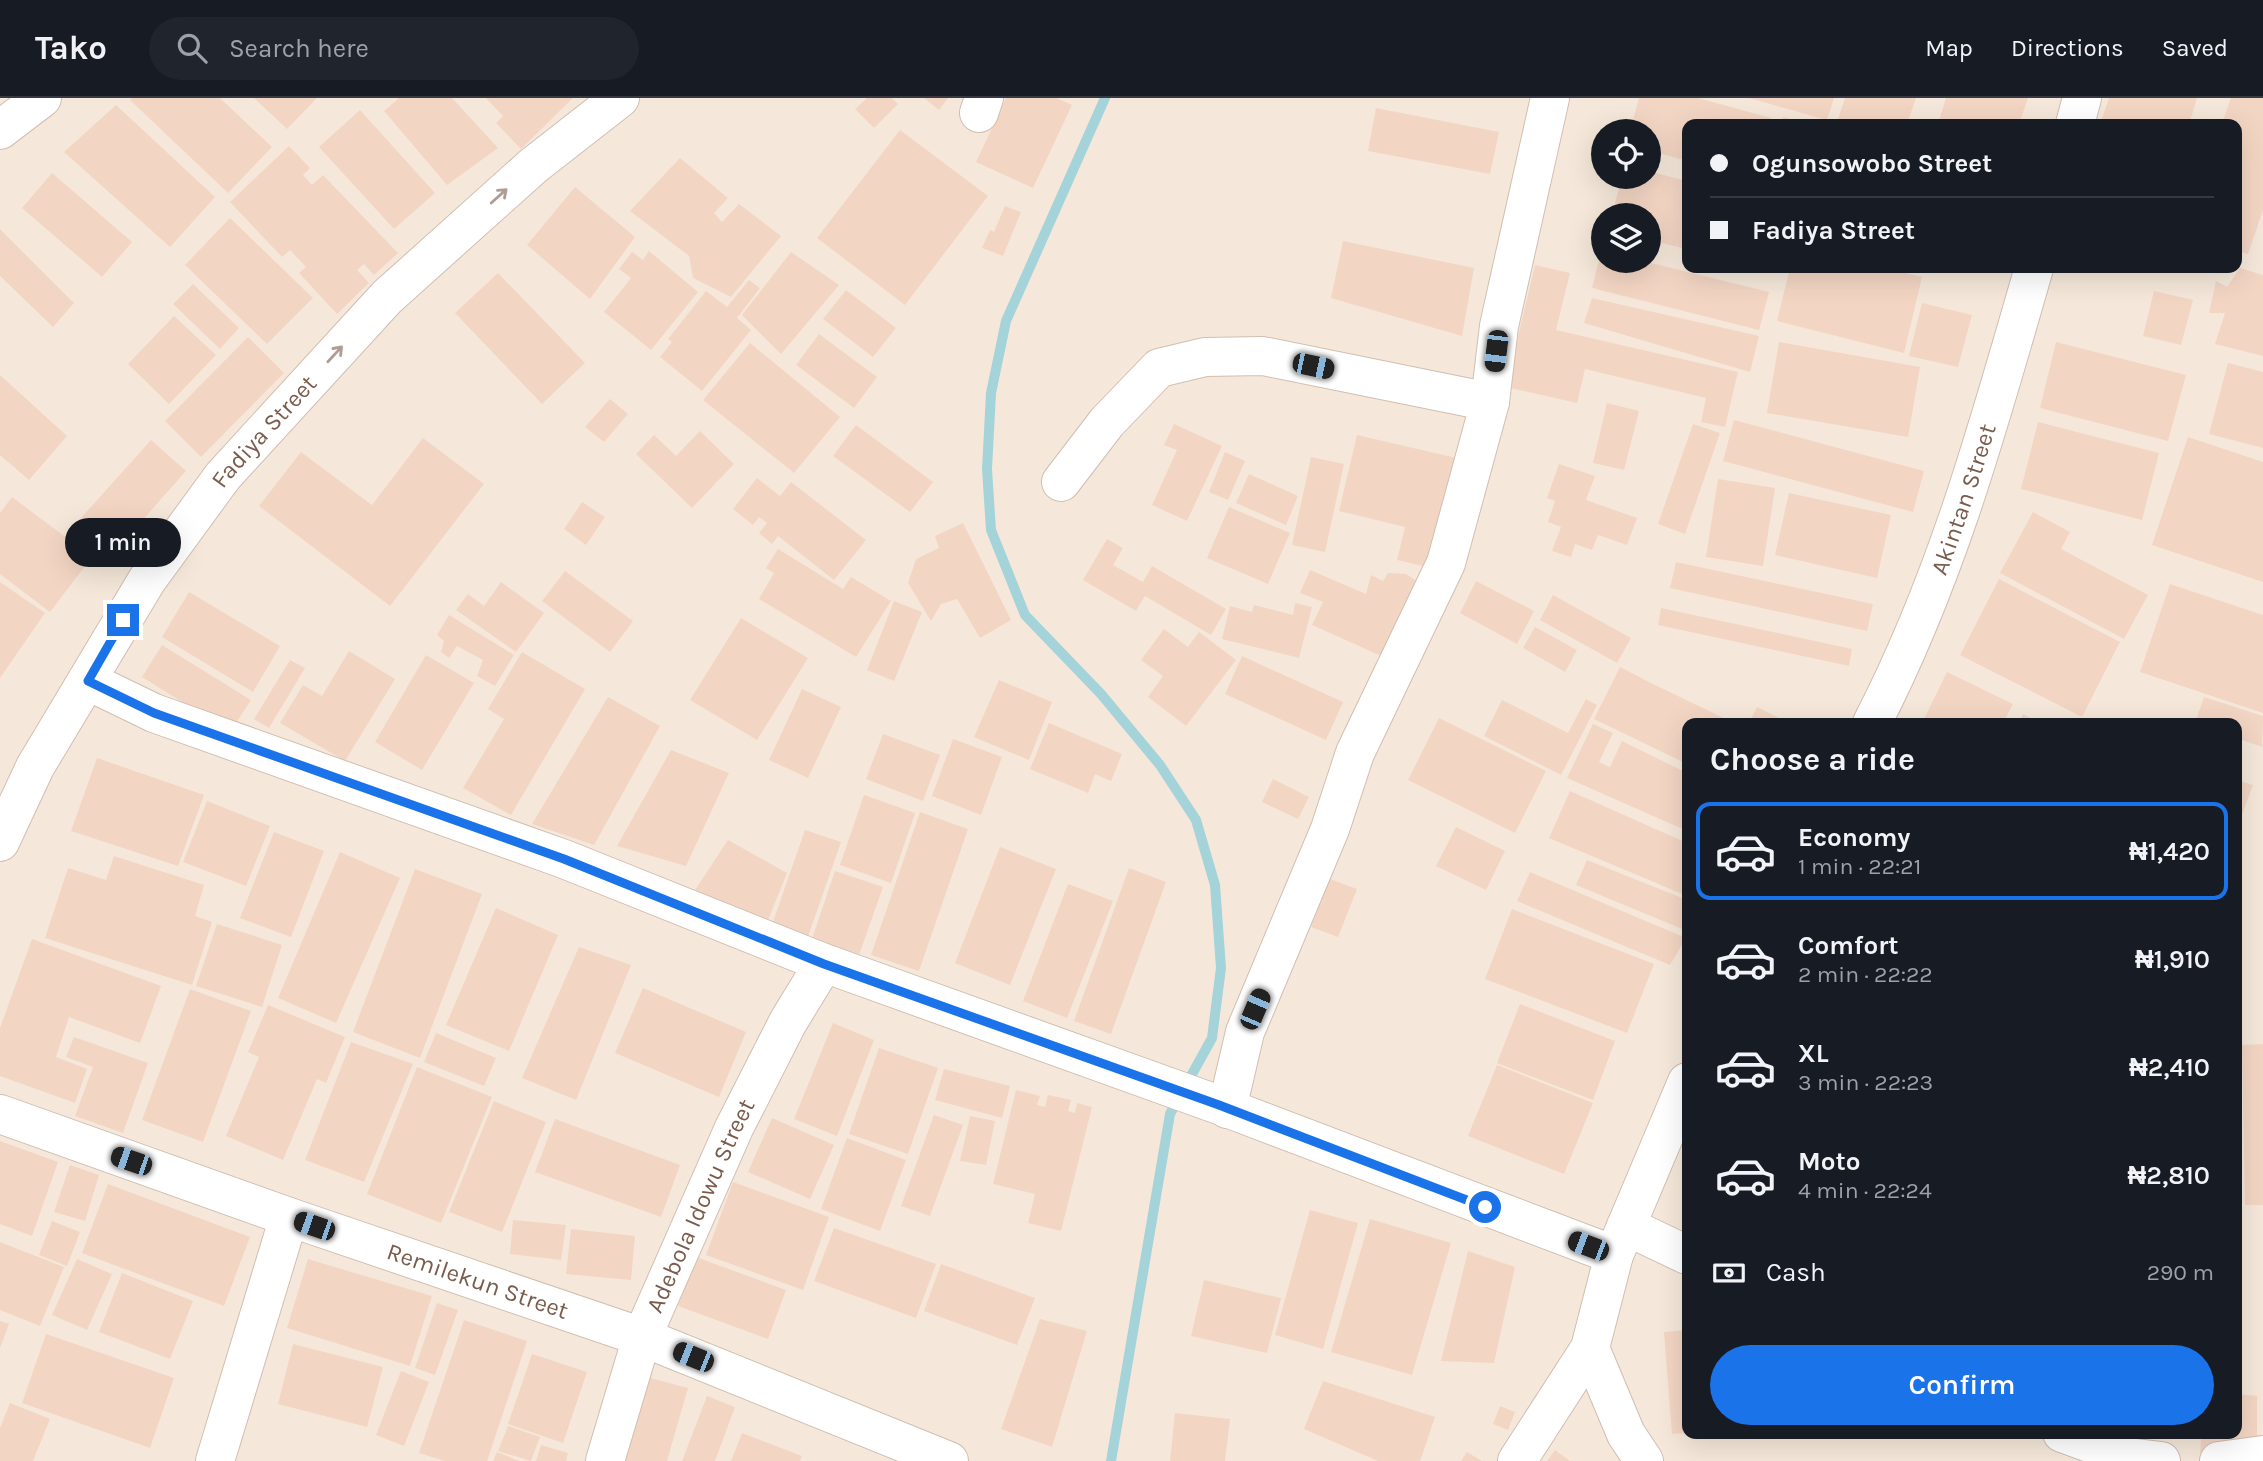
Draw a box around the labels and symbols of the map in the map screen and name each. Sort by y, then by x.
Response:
one-way arrow [490,188,508,204]
car [1484,329,1509,373]
one-way arrow [326,346,343,363]
car [1291,351,1336,381]
street label: Fadiya Street [205,369,322,493]
street label: Akintan Street [1925,420,2002,579]
callout: 1 min [65,518,181,568]
route end [107,604,139,636]
car [1238,986,1273,1032]
street label: Adebola Idowu Street [641,1094,760,1317]
car [108,1144,155,1178]
route start [1469,1191,1501,1223]
car [291,1209,338,1243]
car [1565,1229,1612,1263]
street label: Remilekun Street [383,1237,572,1325]
car [670,1339,717,1375]

